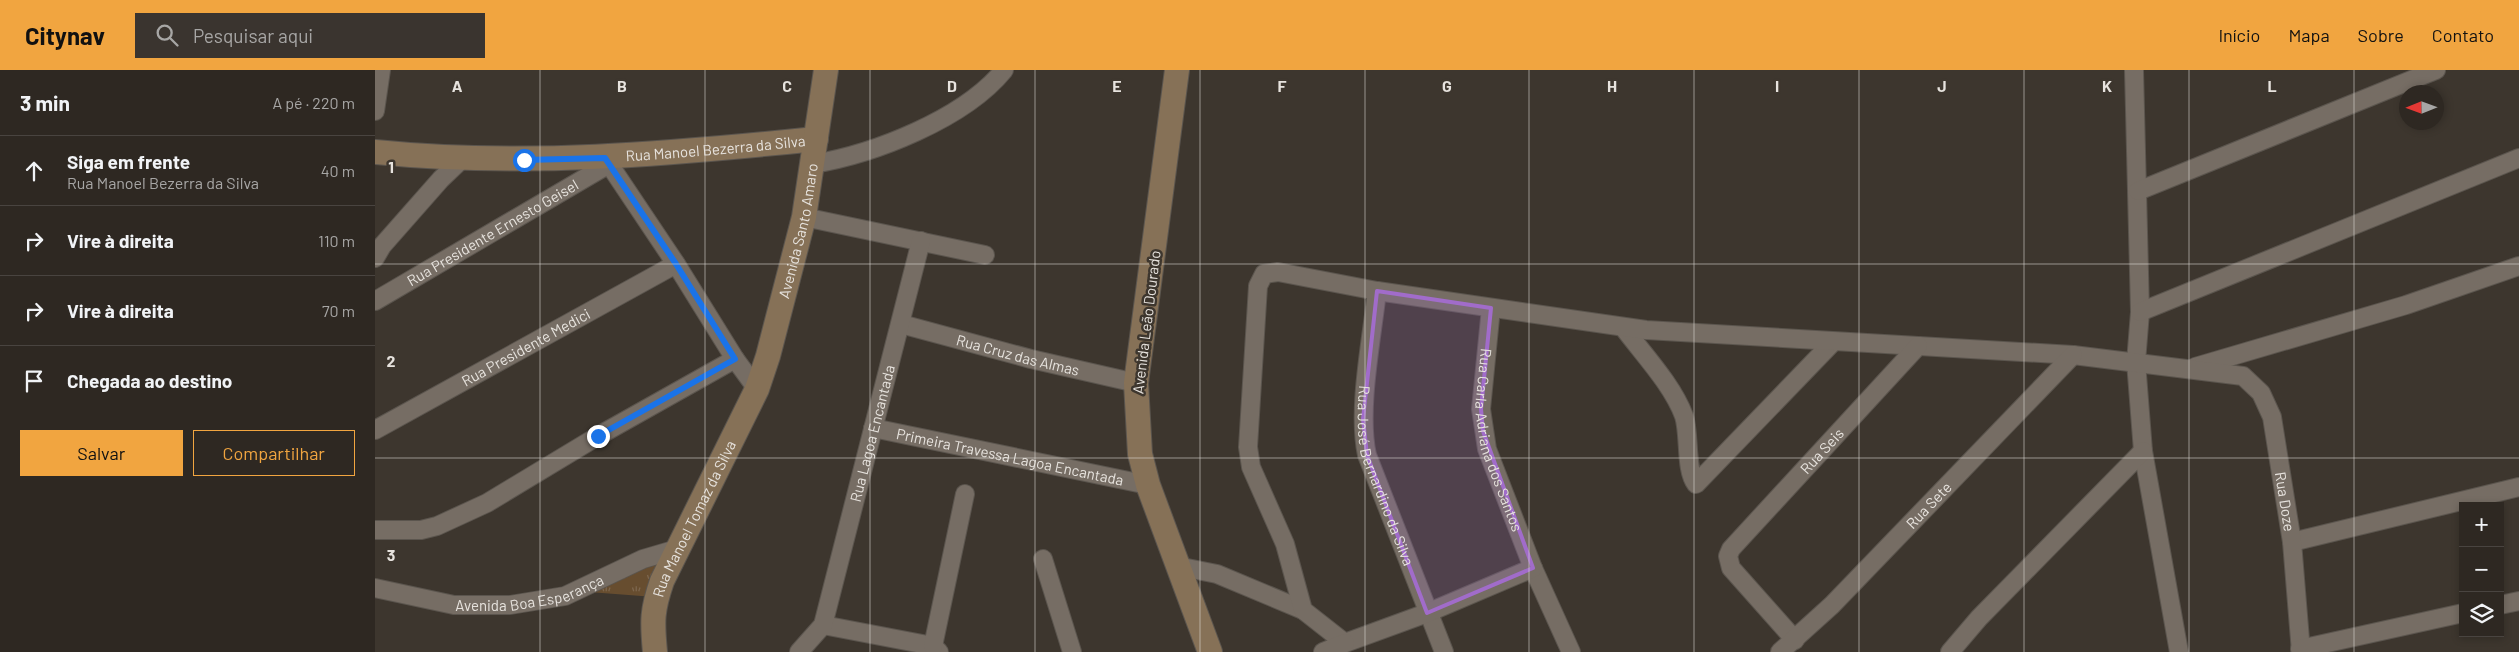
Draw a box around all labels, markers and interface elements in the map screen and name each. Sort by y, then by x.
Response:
search box [135,13,485,58]
text: Citynav [25,21,105,50]
icon: search [153,21,181,49]
text: Pesquisar aqui [193,24,313,47]
text: Início [2218,24,2260,46]
text: Mapa [2288,24,2330,46]
text: Sobre [2358,24,2404,46]
text: Contato [2432,24,2494,46]
text: A [452,76,463,95]
text: B [617,76,627,95]
text: C [782,76,792,95]
text: D [947,76,957,95]
text: E [1112,76,1122,95]
text: F [1278,76,1287,95]
text: G [1442,76,1452,95]
text: H [1607,76,1617,95]
text: I [1775,76,1779,95]
text: J [1937,76,1947,95]
text: K [2102,76,2112,95]
text: L [2267,76,2277,95]
north arrow [2399,85,2444,130]
text: 3 min [20,90,70,115]
text: A pé · 220 m [272,93,355,112]
street label: Rua Manoel Bezerra da Silva [625,131,806,164]
route start [513,149,536,172]
text: Siga em frente [67,150,190,173]
icon: ahead [20,157,48,185]
text: 1 [388,157,394,176]
text: 40 m [321,161,355,180]
street label: Avenida Santo Amaro [774,162,821,300]
text: Rua Manoel Bezerra da Silva [67,173,259,192]
street label: Rua Presidente Ernesto Geisel [403,175,581,289]
icon: right [20,227,48,255]
text: Vire à direita [67,229,174,252]
text: 110 m [318,231,355,250]
street label: Avenida Leão Dourado [1128,249,1164,395]
icon: right [20,297,48,325]
text: Vire à direita [67,299,174,322]
text: 70 m [322,301,355,320]
street label: Rua Presidente Medici [458,304,593,390]
street label: Rua Cruz das Almas [955,330,1081,379]
street label: Rua Carla Adriana dos Santos [1472,347,1527,534]
text: 2 [387,351,396,370]
street label: Rua Lagoa Encantada [846,363,898,504]
icon: arrive [20,367,48,395]
text: Chegada ao destino [67,369,232,392]
street label: Rua José Bernardino da Silva [1355,385,1418,568]
street label: Primeira Travessa Lagoa Encantada [895,424,1125,489]
street label: Rua Seis [1796,424,1847,477]
route end [587,425,610,448]
button: Salvar [20,430,183,476]
button: Compartilhar [193,430,355,476]
street label: Rua Manoel Tomaz da Silva [648,437,739,599]
street label: Rua Doze [2272,470,2299,533]
street label: Rua Sete [1902,478,1955,532]
map controls [2459,502,2504,637]
button: + [2459,502,2504,547]
text: 3 [387,545,395,564]
button: − [2459,547,2504,592]
street label: Avenida Boa Esperança [455,570,606,614]
button: layers [2459,592,2504,637]

